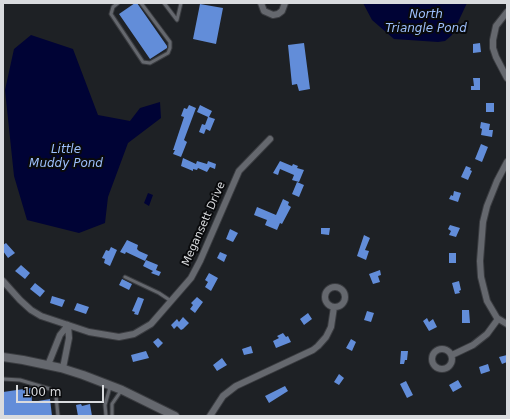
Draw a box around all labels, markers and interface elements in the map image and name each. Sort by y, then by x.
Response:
water label: North Triangle Pond [385,8,467,36]
water label: Little Muddy Pond [29,143,103,171]
street label: Megansett Drive [179,180,229,268]
scale bar [18,377,106,403]
text: 100 m [23,385,61,399]

